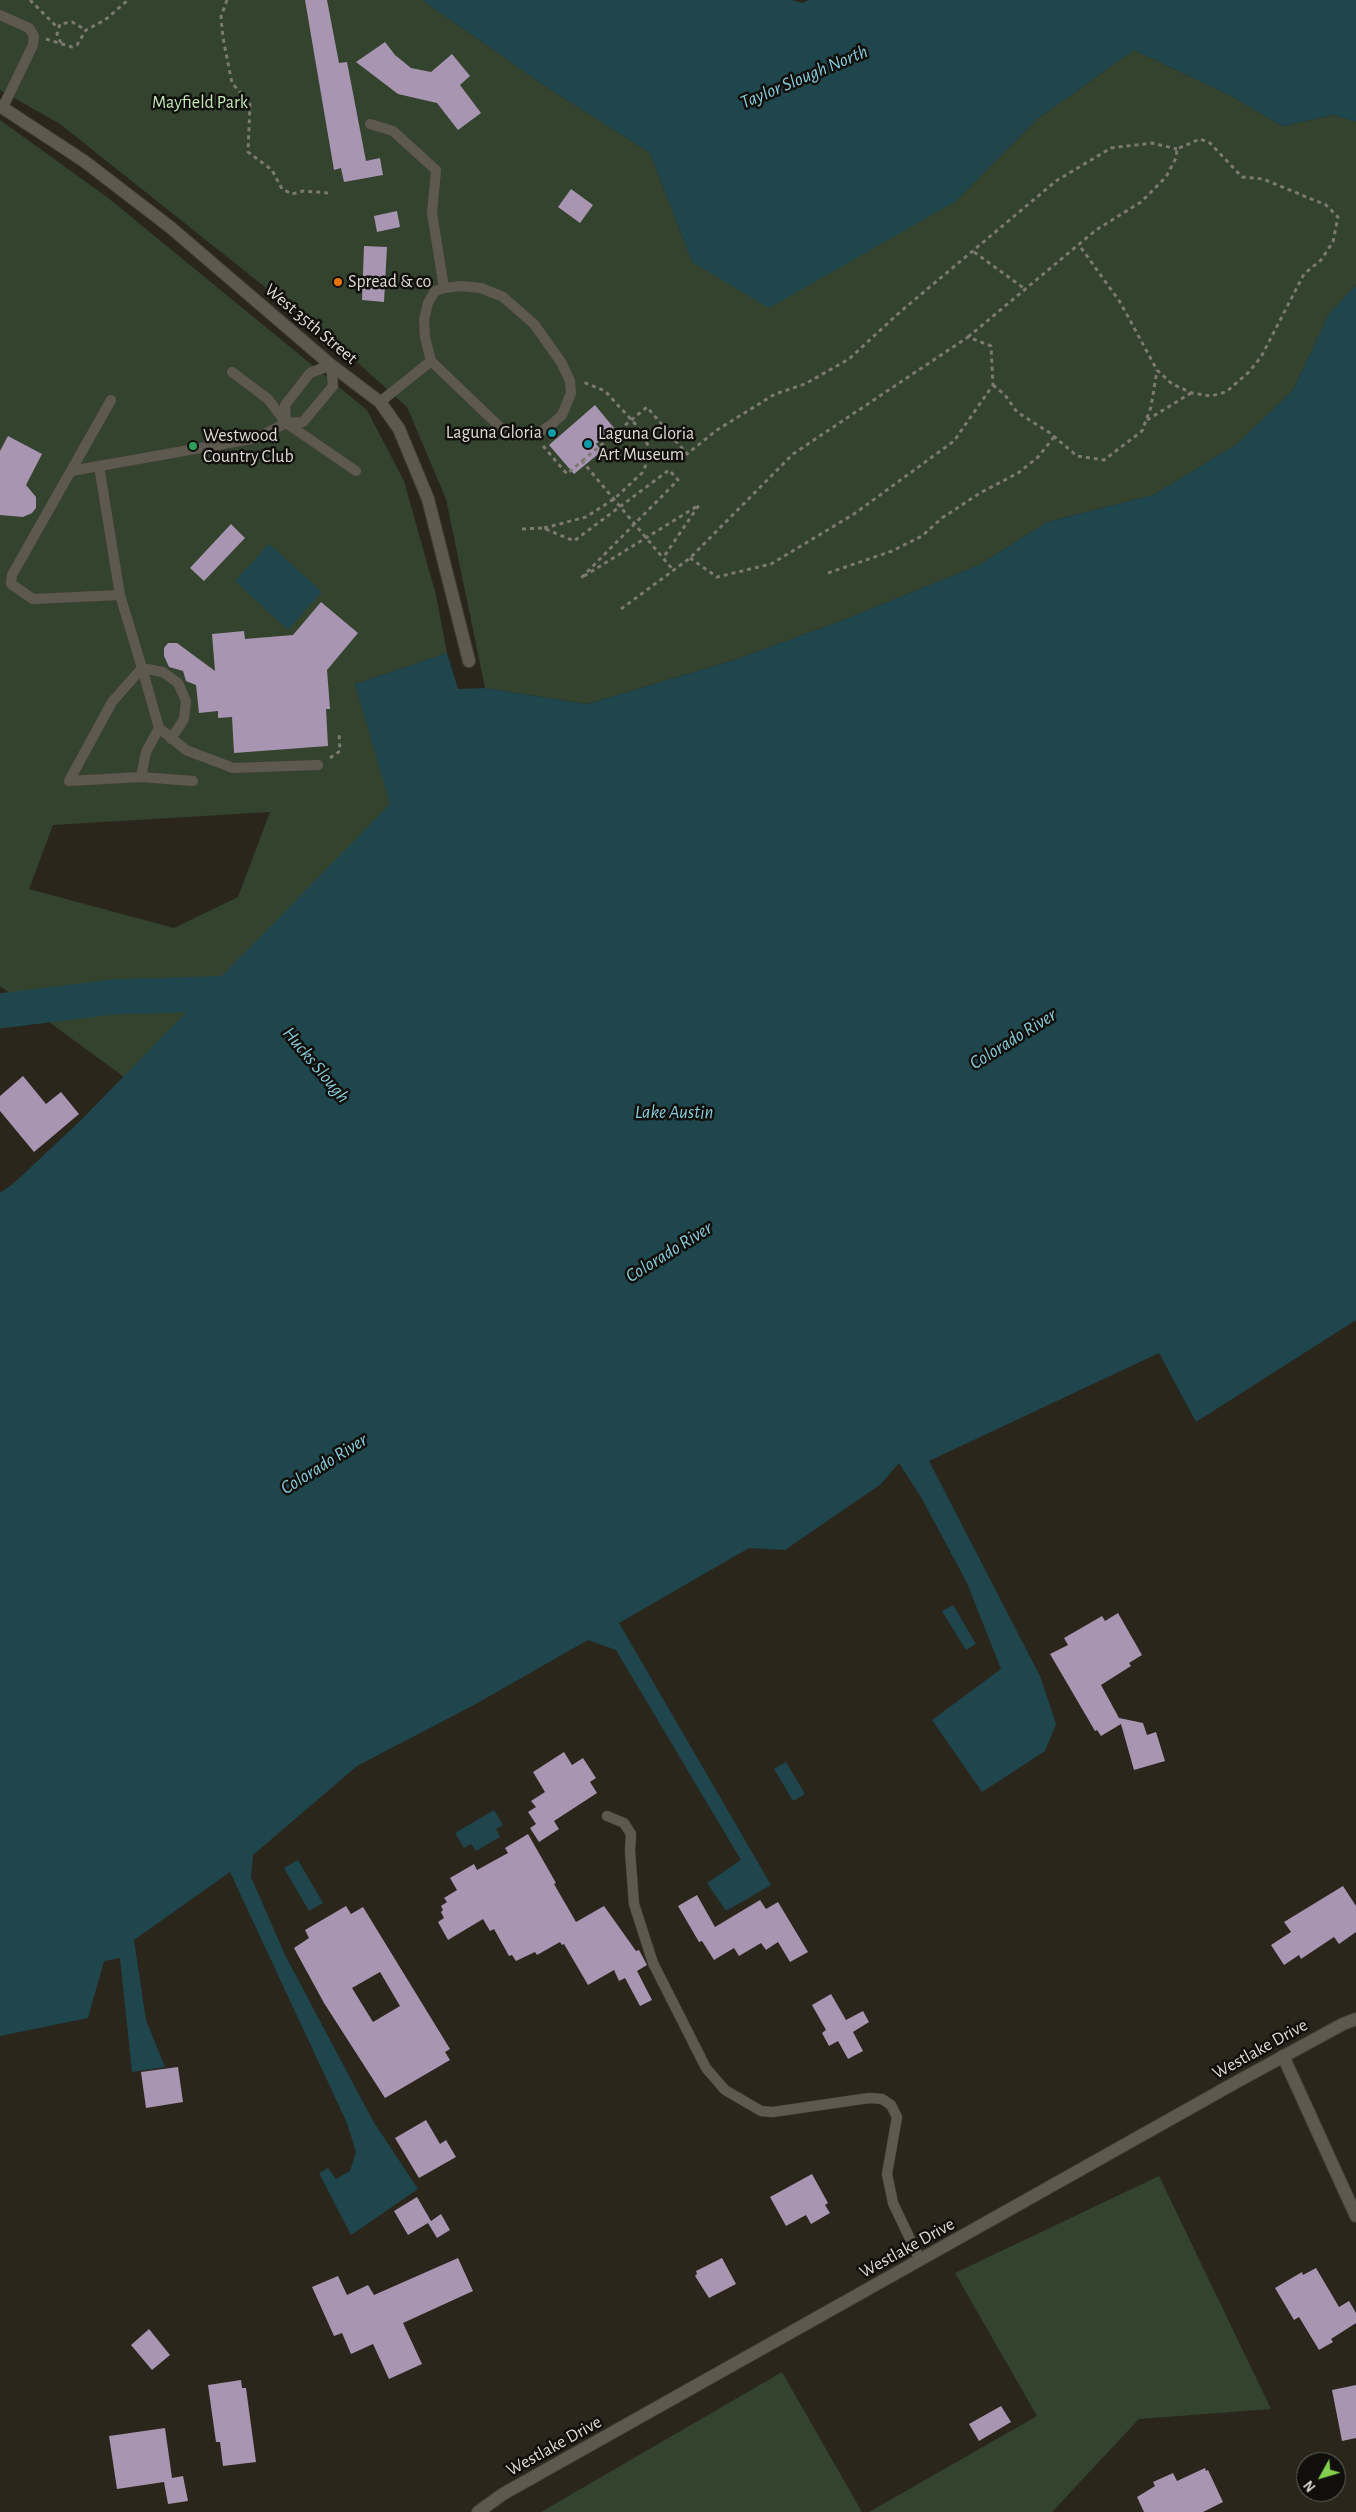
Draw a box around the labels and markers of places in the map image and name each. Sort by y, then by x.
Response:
place label: Spread & co [348,271,431,293]
marker: Spread & co [332,276,344,288]
place label: Laguna Gloria [446,422,542,444]
place label: Laguna Gloria Art Museum [598,423,694,466]
place label: Westwood Country Club [203,425,294,468]
marker: Laguna Gloria [546,427,558,439]
marker: Laguna Gloria Art Museum [582,438,594,450]
marker: Westwood Country Club [187,440,199,452]

